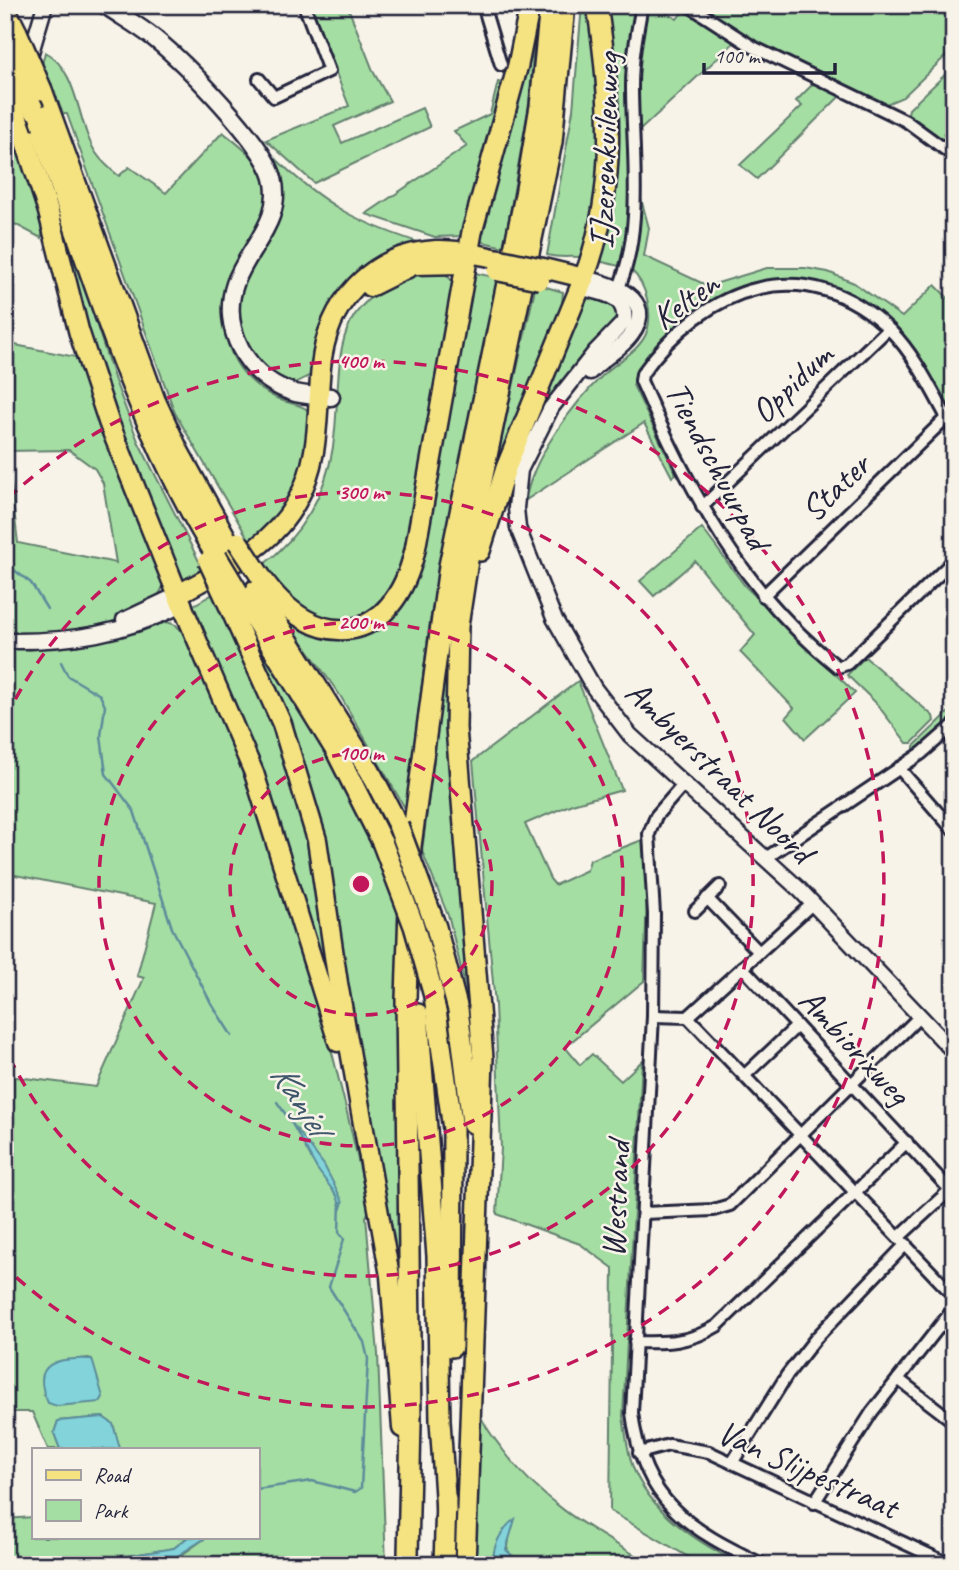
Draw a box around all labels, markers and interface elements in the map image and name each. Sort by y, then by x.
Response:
scale bar [704,32,835,76]
text: 100 m [714,43,761,69]
street label: IJzerenkuilenweg [579,50,630,250]
street label: Kelten [643,260,730,340]
street label: Oppidum [741,331,844,433]
text: 400 m [338,348,386,374]
street label: Tiendschuurpad [655,374,783,561]
street label: Stater [791,442,882,531]
text: 300 m [338,479,386,505]
text: 200 m [338,609,386,635]
street label: Ambyerstraat Noord [616,670,827,876]
text: 100 m [338,740,386,766]
centre of rings [349,872,373,896]
street label: Ambiorixweg [789,978,922,1116]
water label: Kanjel [260,1054,347,1153]
street label: Westrand [590,1134,641,1258]
street label: Van Slijpestraat [710,1410,908,1531]
legend [32,1448,259,1538]
text: Road [94,1462,133,1488]
text: Park [94,1498,129,1524]

